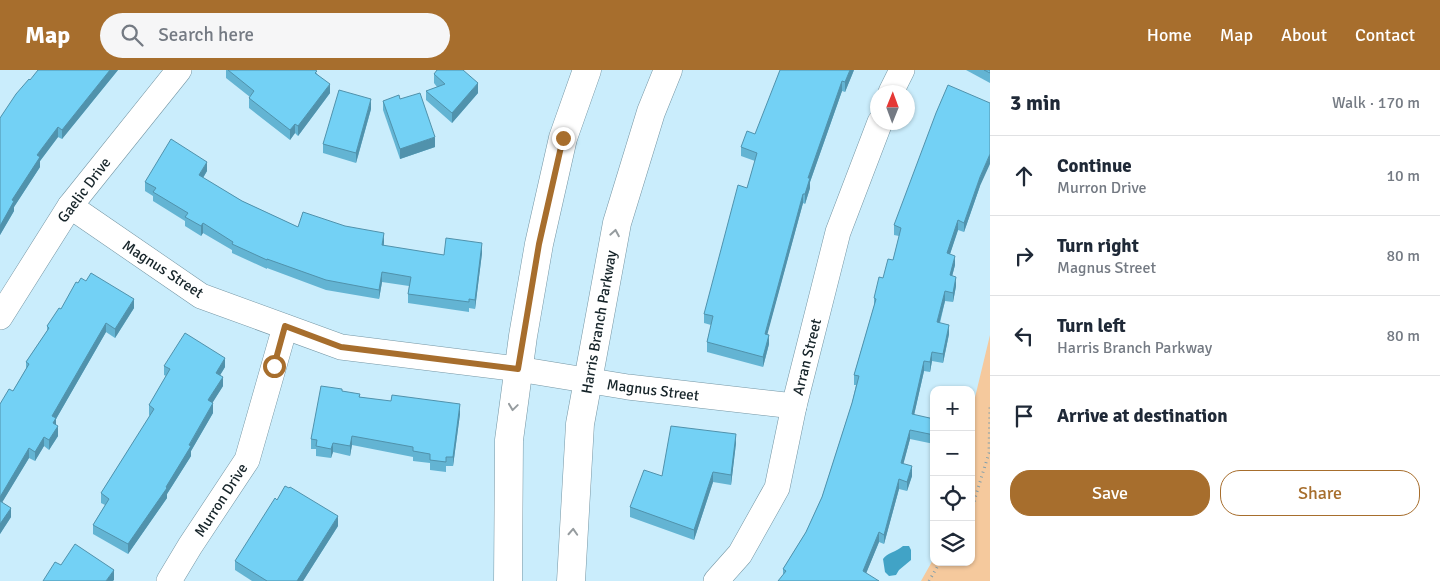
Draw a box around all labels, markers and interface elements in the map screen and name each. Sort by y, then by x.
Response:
search box [100,13,450,58]
text: Map [25,20,70,50]
icon: search [118,21,146,49]
text: Search here [158,23,254,47]
text: Home [1147,24,1192,46]
text: Map [1220,24,1253,46]
text: About [1281,24,1327,46]
text: Contact [1355,24,1415,46]
north arrow [870,85,915,130]
text: 3 min [1010,90,1061,116]
text: Walk · 170 m [1332,93,1420,113]
route end [552,127,575,150]
street label: Gaelic Drive [54,154,114,226]
text: Continue [1057,154,1132,178]
icon: ahead [1010,162,1038,190]
text: 10 m [1386,166,1420,186]
text: Murron Drive [1057,178,1147,198]
one-way arrow [609,229,619,238]
text: Turn right [1057,234,1139,258]
street label: Magnus Street [119,236,207,302]
icon: right [1010,242,1038,270]
text: 80 m [1386,246,1420,266]
street label: Harris Branch Parkway [578,249,620,395]
text: Magnus Street [1057,258,1156,278]
text: Turn left [1057,314,1126,338]
street label: Arran Street [789,317,825,397]
icon: left [1010,322,1038,350]
text: 80 m [1386,326,1420,346]
text: Harris Branch Parkway [1057,338,1212,358]
route start [263,355,286,378]
street label: Magnus Street [606,375,700,405]
map controls [930,386,975,566]
button: + [930,386,975,431]
icon: arrive [1010,402,1038,430]
one-way arrow [508,404,519,412]
text: Arrive at destination [1057,404,1228,428]
button: − [930,431,975,476]
street label: Murron Drive [191,460,251,540]
button: Save [1010,470,1210,516]
button: Share [1220,470,1420,516]
button: locate [930,476,975,521]
button: layers [930,521,975,566]
one-way arrow [568,528,579,536]

